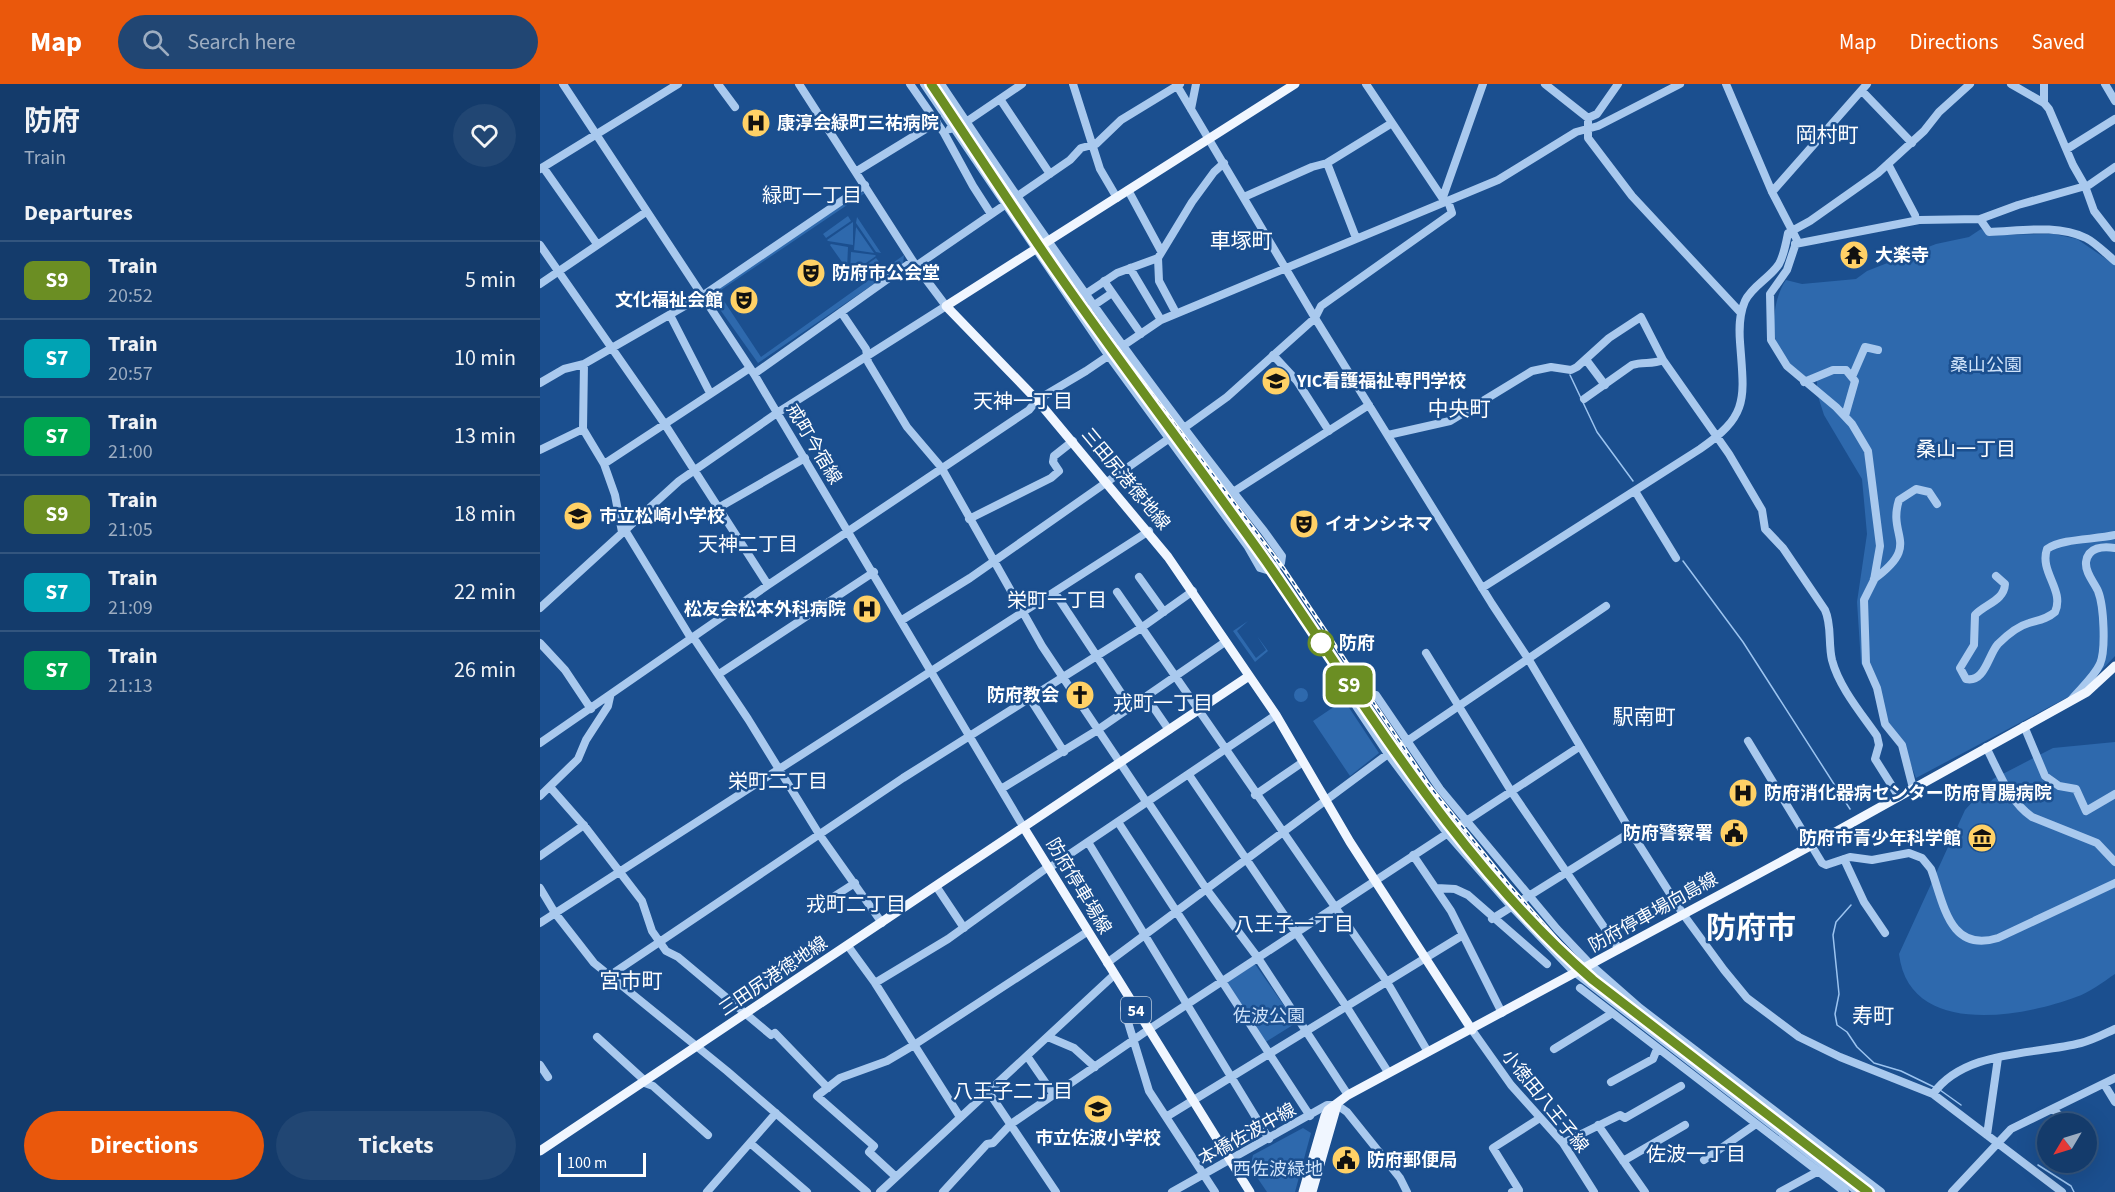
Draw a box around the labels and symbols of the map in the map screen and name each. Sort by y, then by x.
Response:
hospital icon: 康淳会緑町三祐病院 [740,107,772,139]
place label: 康淳会緑町三祐病院 [777,111,939,136]
district label: 岡村町 [1796,120,1859,150]
district label: 緑町一丁目 [762,182,862,210]
district label: 車塚町 [1210,226,1273,256]
temple icon: 大楽寺 [1838,239,1870,271]
place label: 大楽寺 [1875,243,1929,268]
theatre icon: 防府市公会堂 [795,257,827,289]
place label: 防府市公会堂 [832,261,940,286]
theatre icon: 文化福祉会館 [728,284,760,316]
place label: 文化福祉会館 [615,288,723,313]
park label: 桑山公園 [1950,353,2022,378]
school or university icon: YIC看護福祉専門学校 [1260,365,1292,397]
place label: YIC看護福祉専門学校 [1296,369,1466,394]
district label: 天神一丁目 [973,388,1073,416]
district label: 中央町 [1428,394,1491,424]
street label: 戒町今宿線 [780,399,847,489]
street label: 三田尻港徳地線 [1076,423,1176,536]
district label: 桑山一丁目 [1916,436,2016,464]
school or university icon: 市立松崎小学校 [562,500,594,532]
place label: 市立松崎小学校 [599,504,725,529]
theatre icon: イオンシネマ [1288,508,1320,540]
place label: イオンシネマ [1325,512,1433,537]
district label: 天神二丁目 [698,531,798,559]
district label: 栄町一丁目 [1007,587,1107,615]
hospital icon: 松友会松本外科病院 [851,593,883,625]
place label: 松友会松本外科病院 [684,597,846,622]
marker: 防府 [1308,630,1334,656]
place label: 防府 [1339,631,1375,656]
line badge: S9 [1322,666,1376,704]
church icon: 防府教会 [1064,679,1096,711]
place label: 防府教会 [987,683,1059,708]
district label: 戎町一丁目 [1113,690,1213,718]
district label: 駅南町 [1613,702,1676,732]
district label: 栄町二丁目 [728,768,828,796]
hospital icon: 防府消化器病センター防府胃腸病院 [1727,777,1759,809]
place label: 防府消化器病センター防府胃腸病院 [1764,781,2052,806]
public building icon: 防府警察署 [1718,817,1750,849]
place label: 防府警察署 [1623,821,1713,846]
museum icon: 防府市青少年科学館 [1966,822,1998,854]
place label: 防府市青少年科学館 [1799,826,1961,851]
street label: 防府停車場線 [1040,834,1117,939]
street label: 防府停車場向島線 [1584,867,1722,958]
district label: 戎町二丁目 [806,891,906,919]
district label: 防府市 [1706,907,1796,950]
district label: 八王子一丁目 [1234,911,1354,939]
street label: 三田尻港徳地線 [714,931,832,1022]
district label: 宮市町 [600,966,663,996]
road number: 54 [1121,997,1151,1023]
district label: 寿町 [1852,1001,1894,1031]
park label: 佐波公園 [1233,1004,1305,1029]
street label: 小徳田八王子線 [1495,1044,1594,1158]
district label: 八王子二丁目 [953,1078,1073,1106]
school or university icon: 市立佐波小学校 [1082,1093,1114,1125]
street label: 本橋佐波中線 [1194,1097,1301,1172]
north arrow [2037,1113,2097,1173]
place label: 市立佐波小学校 [1035,1126,1161,1151]
district label: 佐波一丁目 [1646,1141,1746,1169]
public building icon: 防府郵便局 [1330,1144,1362,1176]
place label: 防府郵便局 [1367,1148,1457,1173]
scale bar [558,1150,646,1178]
park label: 西佐波緑地 [1233,1157,1323,1182]

